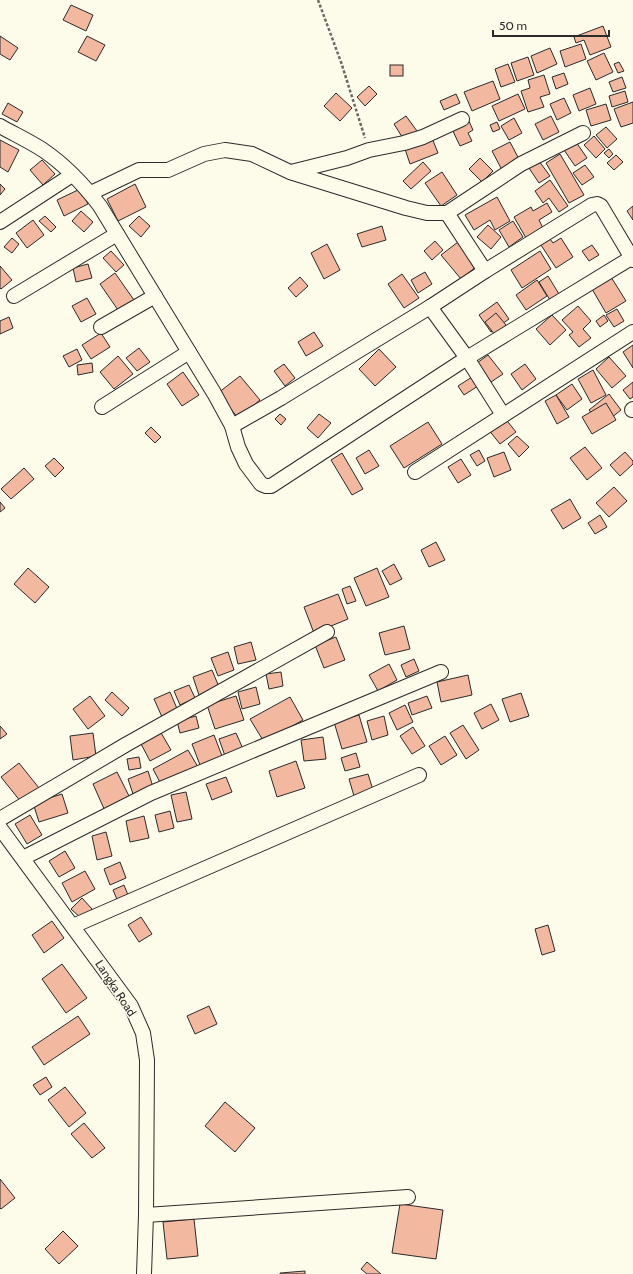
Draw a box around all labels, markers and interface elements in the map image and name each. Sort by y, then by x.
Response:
scale bar [493,12,609,38]
text: 50 m [499,18,527,33]
street label: Langka Road [92,957,140,1019]

